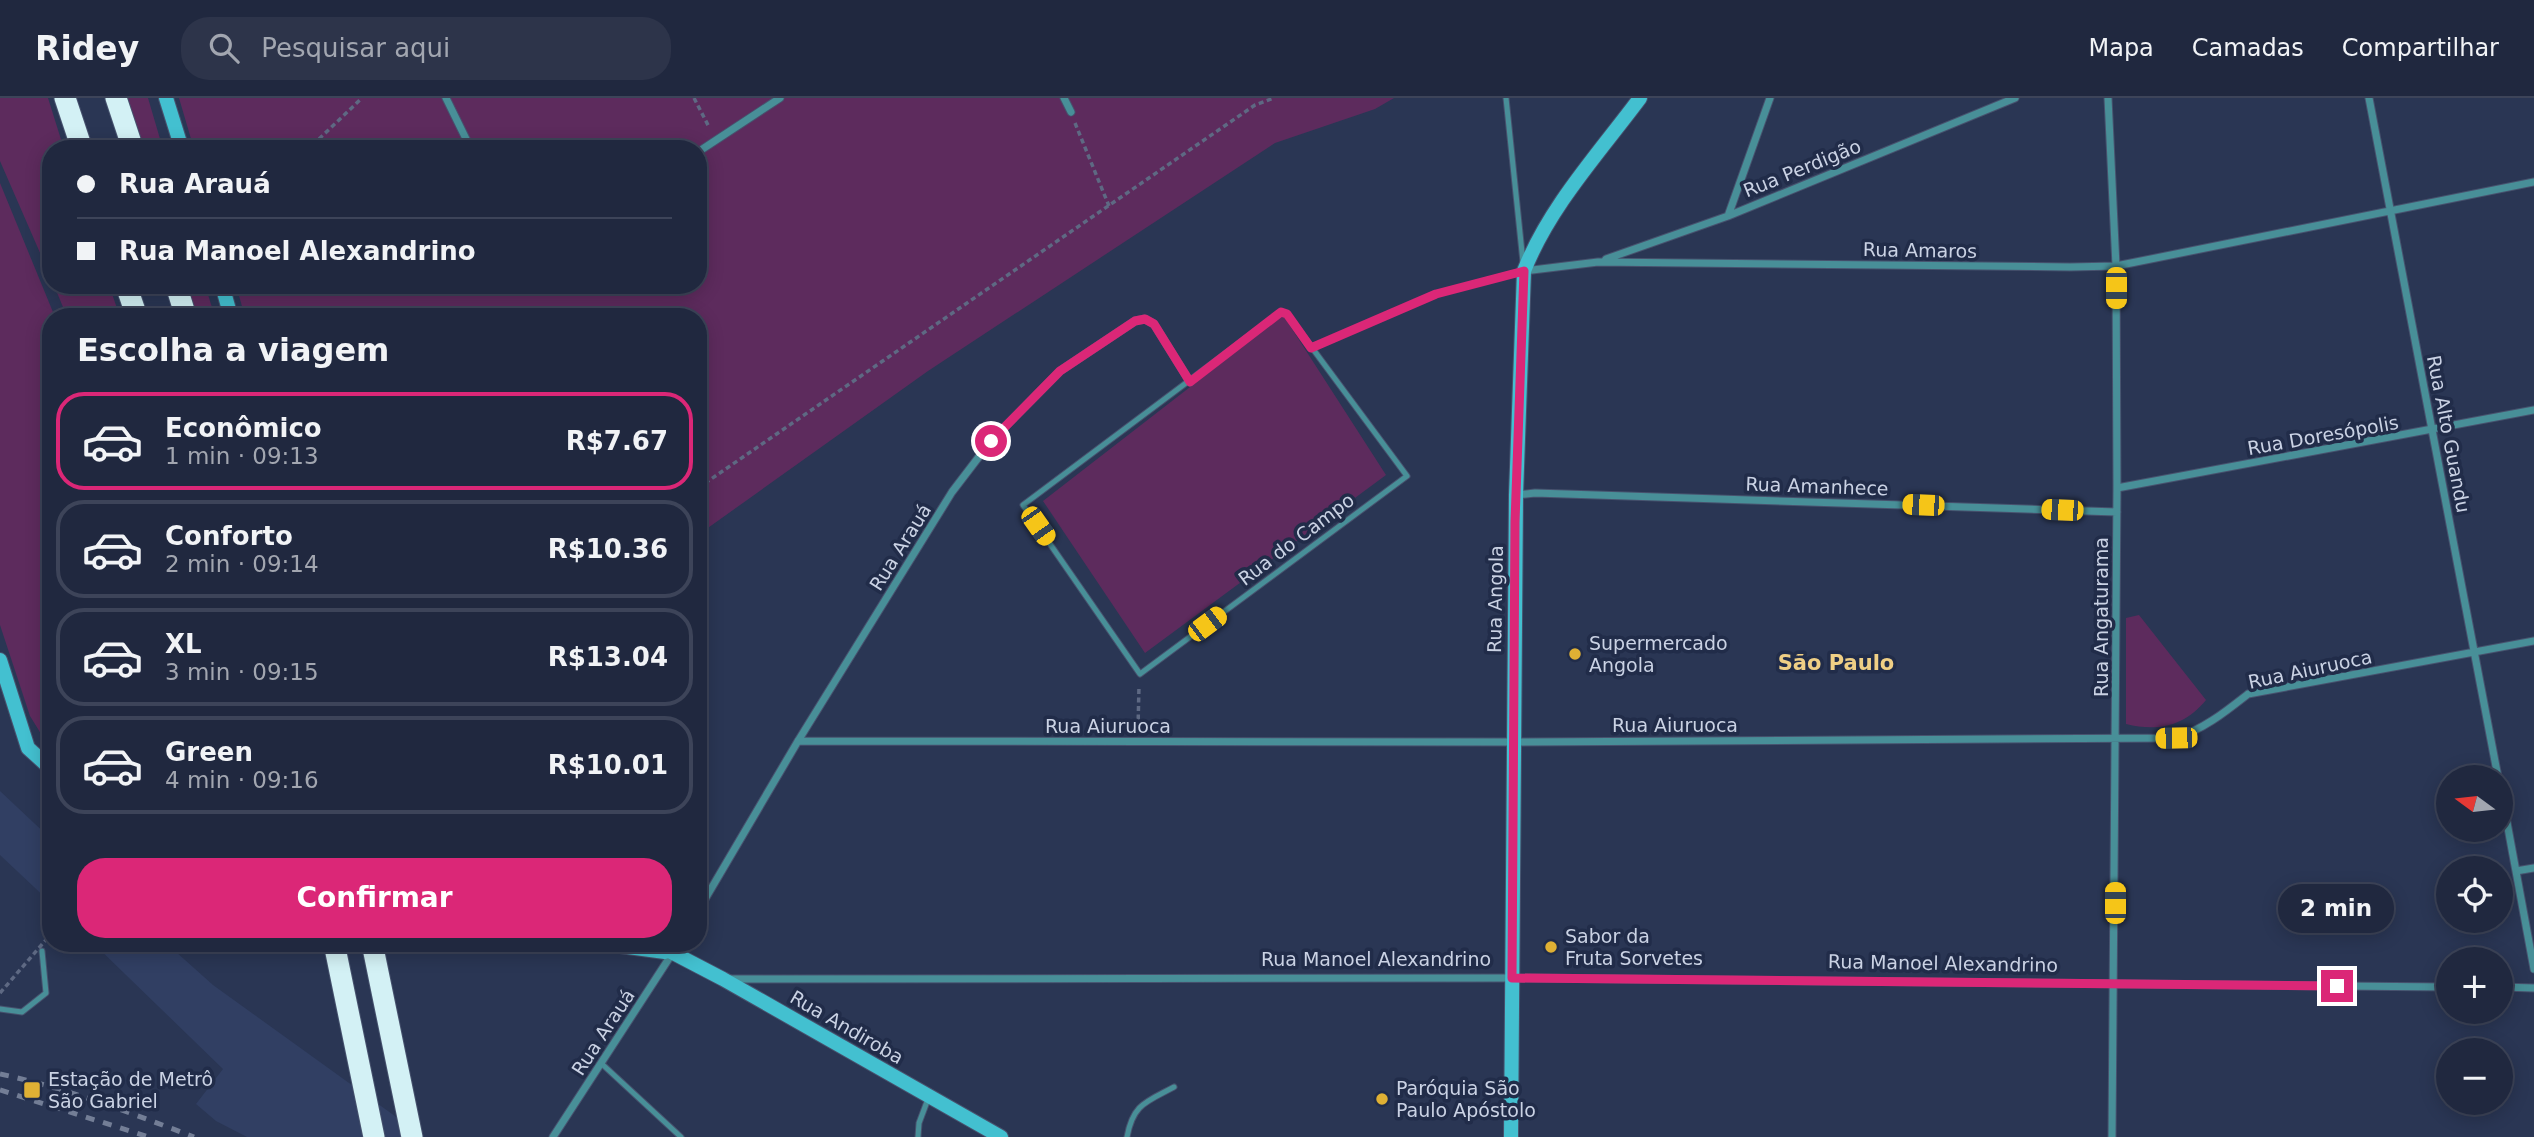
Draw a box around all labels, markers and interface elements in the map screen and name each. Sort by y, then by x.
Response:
search box [181,17,671,80]
text: Ridey [35,29,139,68]
icon: search [205,29,243,67]
text: Pesquisar aqui [261,33,450,63]
text: Mapa [2088,34,2154,62]
text: Camadas [2192,34,2304,62]
text: Compartilhar [2342,34,2499,62]
street label: Rua Perdigão [1740,134,1864,202]
text: Rua Arauá [119,169,271,199]
text: Rua Manoel Alexandrino [119,236,476,266]
street label: Rua Amaros [1863,238,1977,262]
car [2106,267,2127,309]
text: Escolha a viagem [77,331,389,369]
street label: Rua Alto Guandu [2423,353,2475,515]
icon: car [81,410,144,473]
street label: Rua Doresópolis [2246,411,2400,459]
text: Econômico [165,413,322,443]
route start [975,425,1007,457]
text: R$7.67 [566,426,668,456]
text: 1 min · 09:13 [165,443,319,469]
street label: Rua Amanhece [1745,473,1889,499]
street label: Rua do Campo [1234,488,1358,590]
car [1902,494,1945,516]
car [2041,499,2084,521]
street label: Rua Arauá [865,500,935,594]
car [1018,503,1059,549]
icon: car [81,518,144,581]
text: Conforto [165,521,293,551]
text: R$10.36 [548,534,668,564]
street label: Rua Angaturama [2090,537,2112,697]
street label: Rua Angola [1483,545,1507,653]
text: 2 min · 09:14 [165,551,319,577]
car [1184,603,1231,645]
icon: car [81,626,144,689]
text: XL [165,629,202,659]
place label: Supermercado Angola [1589,632,1728,676]
text: R$13.04 [548,642,668,672]
street label: Rua Aiuruoca [2246,645,2374,693]
marker: Supermercado Angola [1567,646,1583,662]
district label: São Paulo [1778,651,1894,675]
text: 3 min · 09:15 [165,659,319,685]
street label: Rua Aiuruoca [1612,714,1738,736]
street label: Rua Aiuruoca [1045,715,1171,737]
car [2155,727,2198,749]
icon: car [81,734,144,797]
text: Green [165,737,253,767]
text: R$10.01 [548,750,668,780]
north arrow [2436,765,2513,842]
map controls [2436,765,2513,1115]
text: 4 min · 09:16 [165,767,319,793]
button: locate [2436,856,2513,933]
button: Confirmar [77,858,672,938]
car [2105,882,2126,924]
callout: 2 min [2279,884,2395,934]
text: 2 min [2300,895,2372,921]
place label: Sabor da Fruta Sorvetes [1565,925,1703,969]
marker: Sabor da Fruta Sorvetes [1543,939,1559,955]
button: + [2436,947,2513,1024]
street label: Rua Manoel Alexandrino [1261,948,1491,970]
street label: Rua Manoel Alexandrino [1828,950,2058,976]
route end [2321,970,2353,1002]
street label: Rua Arauá [567,985,639,1079]
street label: Rua Andiroba [786,986,908,1068]
button: − [2436,1038,2513,1115]
place label: Estação de Metrô São Gabriel [48,1068,213,1112]
place label: Paróquia São Paulo Apóstolo [1396,1077,1536,1121]
marker: Estação de Metrô São Gabriel [22,1080,42,1100]
marker: Paróquia São Paulo Apóstolo [1374,1091,1390,1107]

